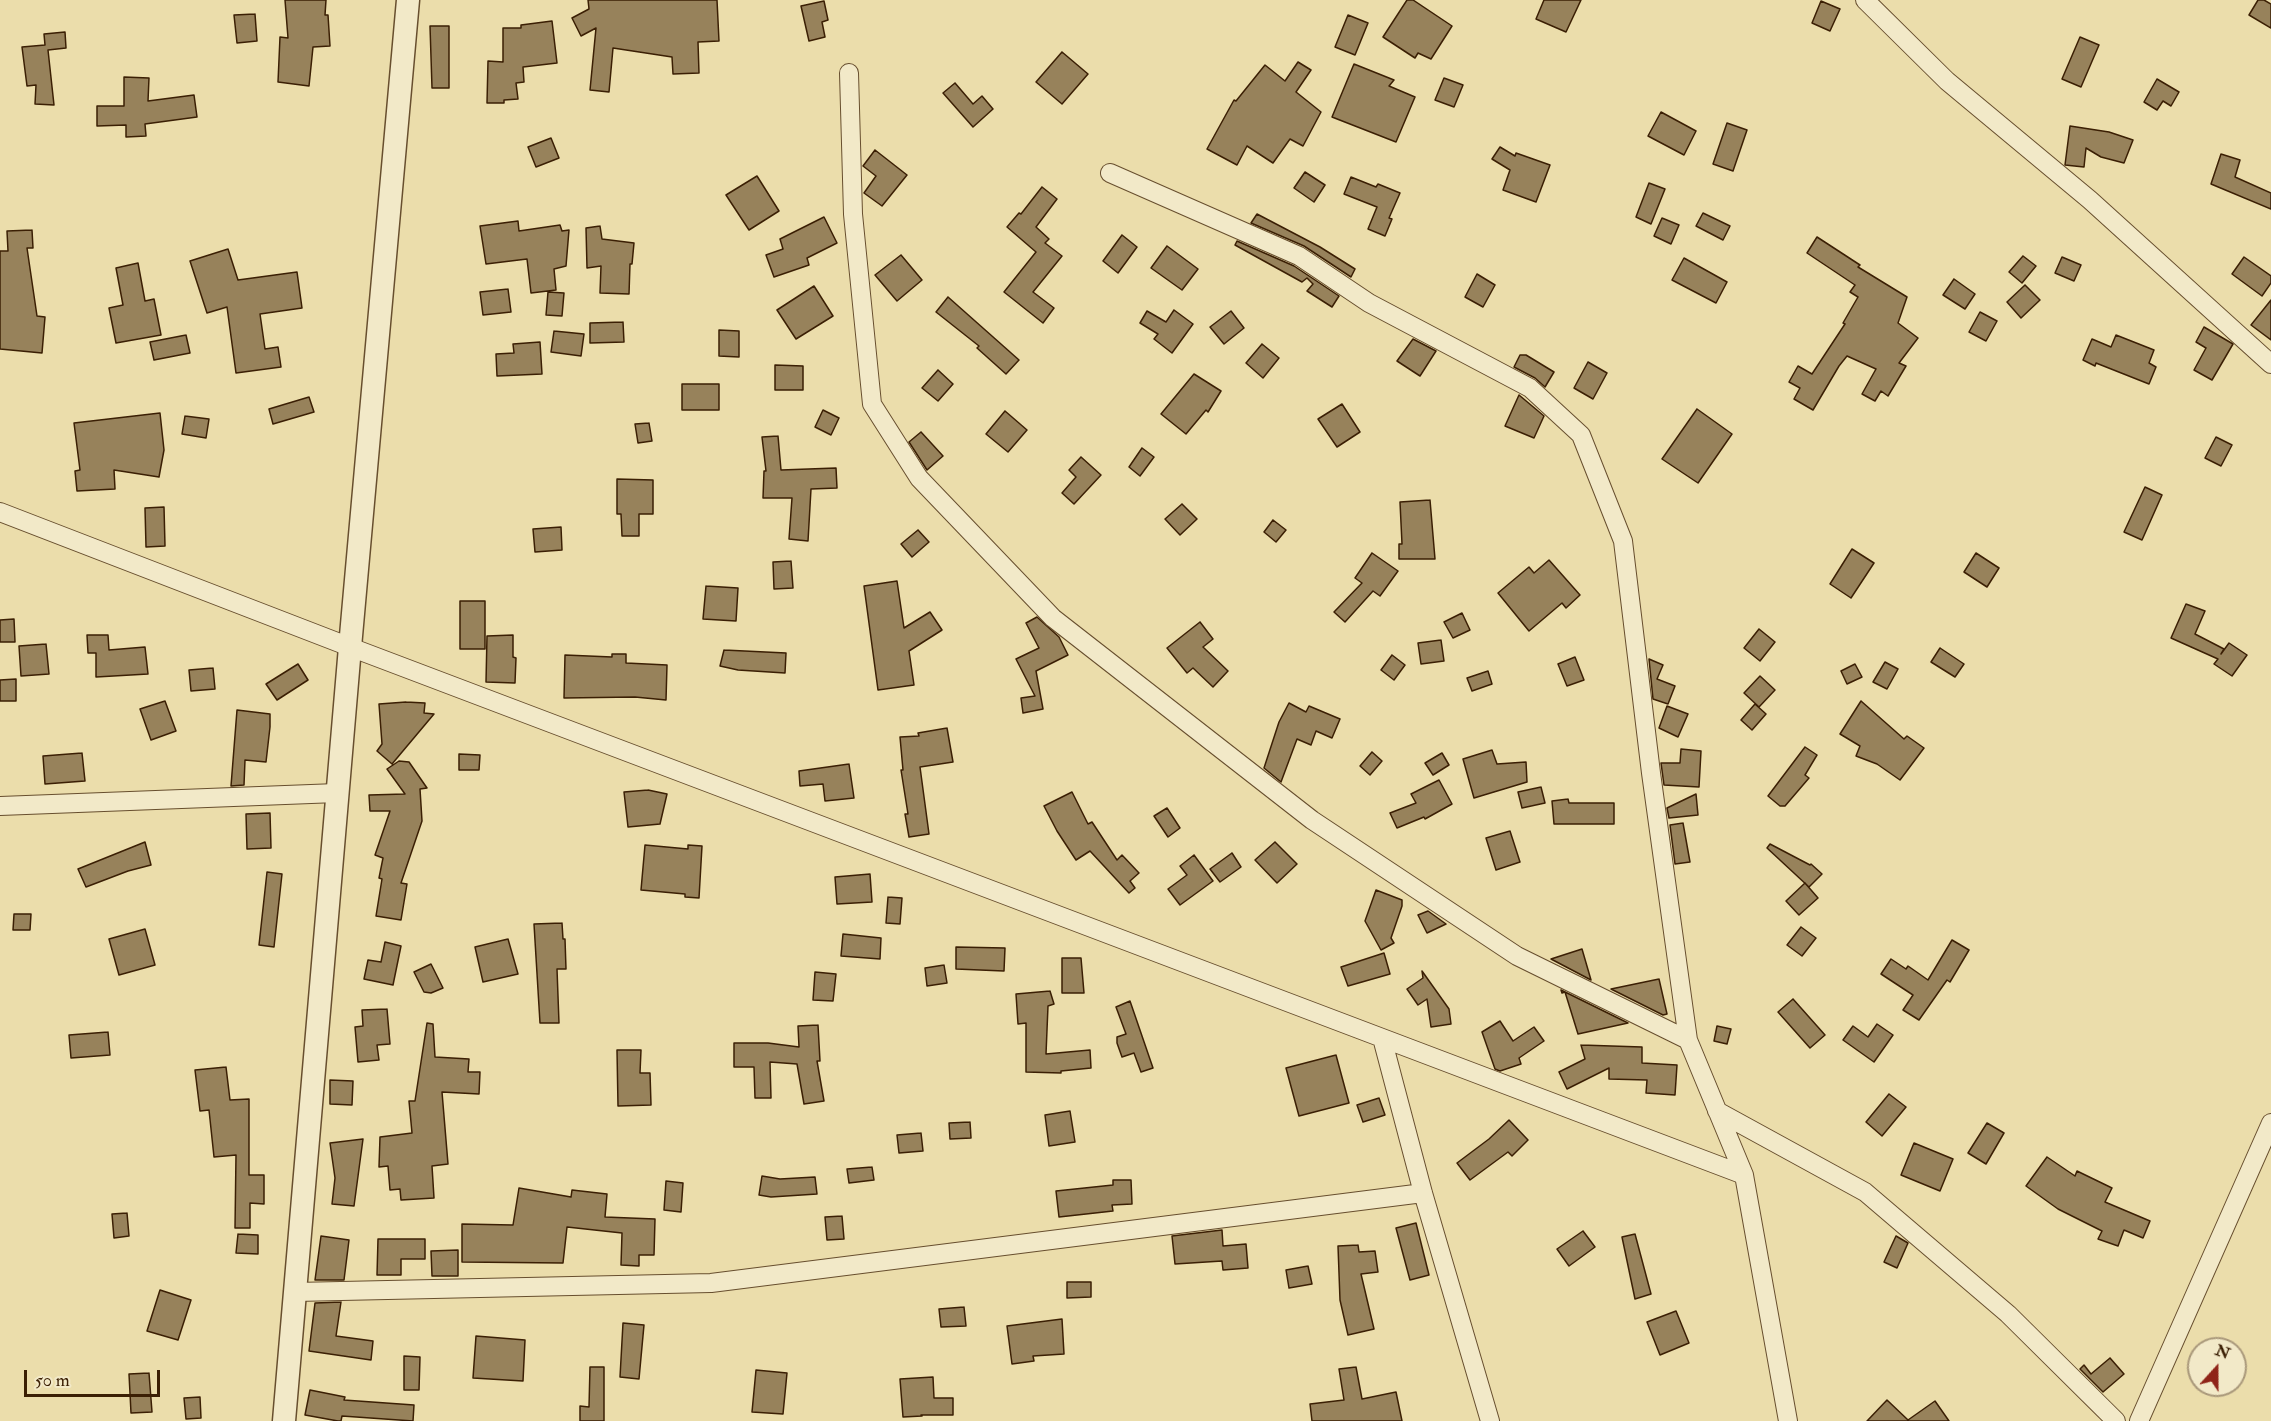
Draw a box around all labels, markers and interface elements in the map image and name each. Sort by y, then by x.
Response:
north arrow [2187,1337,2247,1397]
text: N [2212,1340,2233,1364]
scale bar [27,1358,164,1396]
text: 50 m [35,1369,70,1392]

